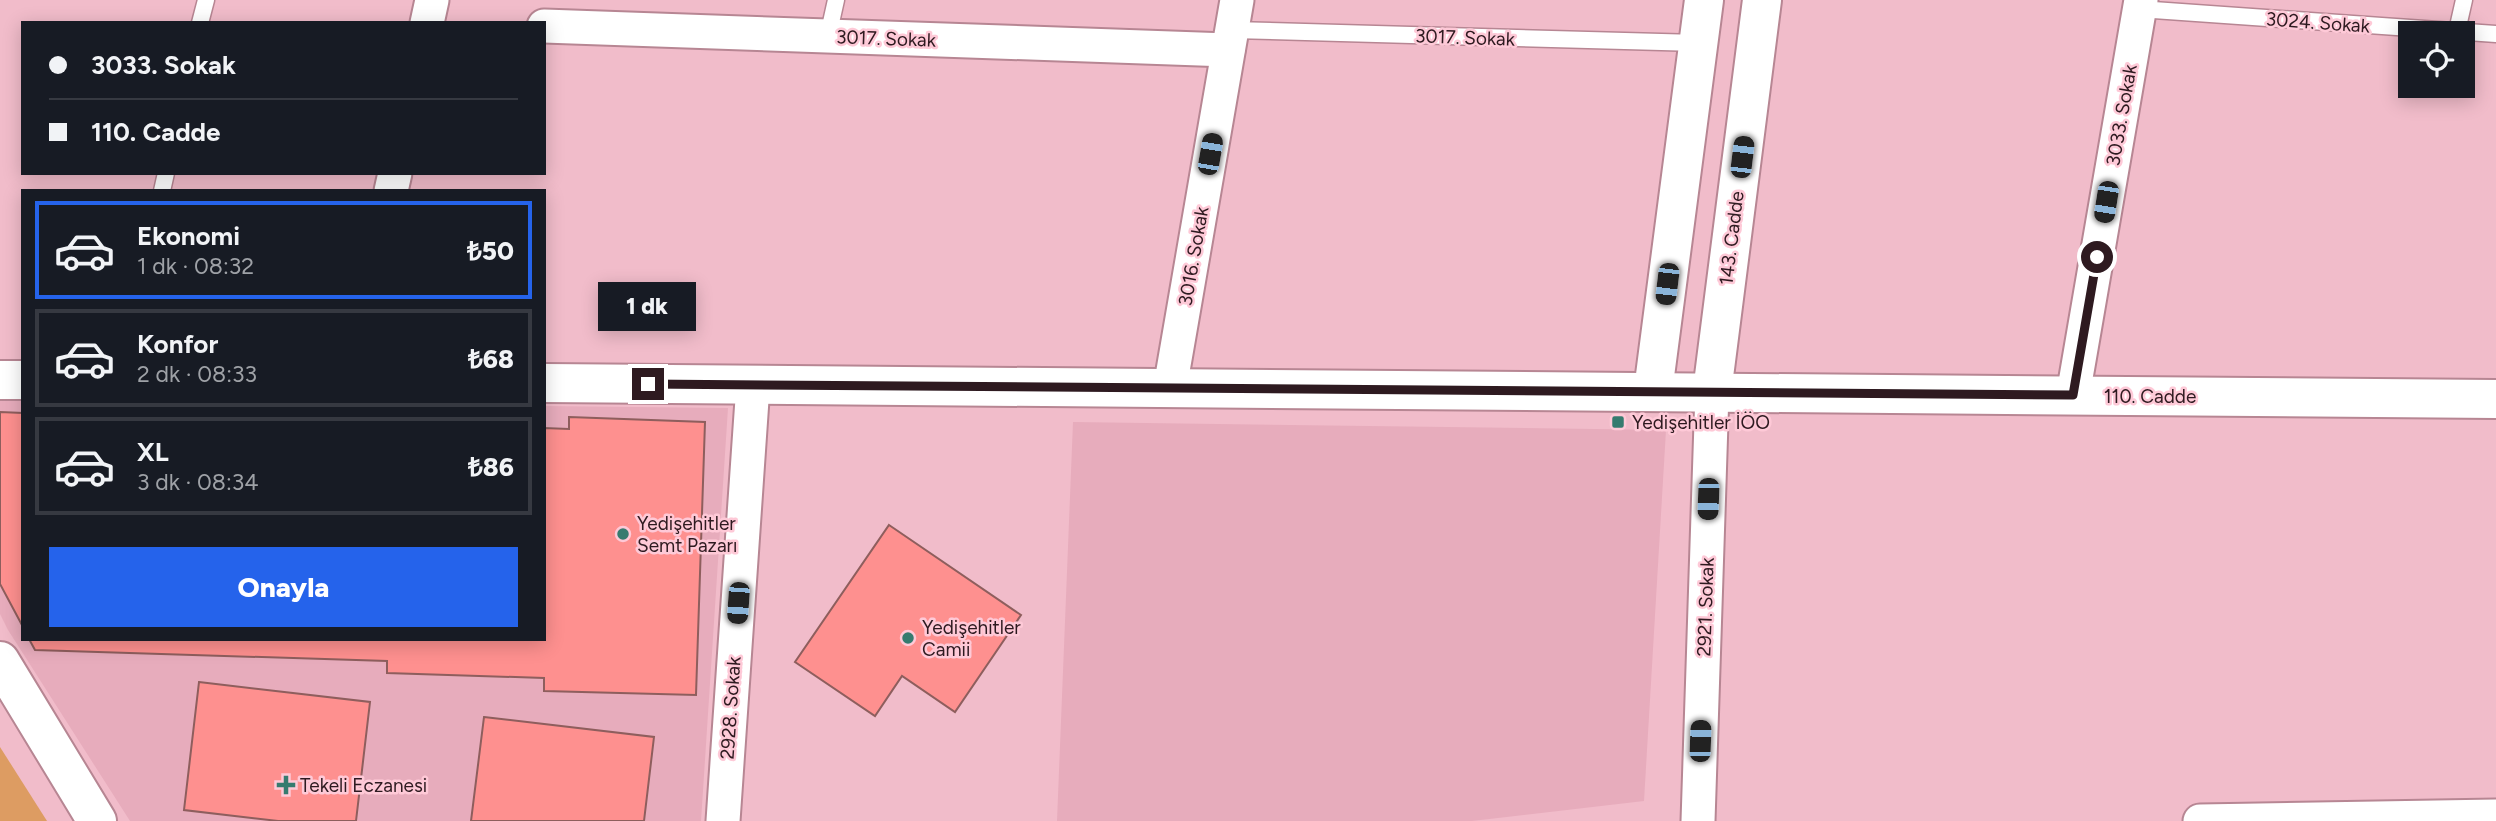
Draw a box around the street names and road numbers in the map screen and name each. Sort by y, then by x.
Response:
street label: 3024. Sokak [2265,7,2372,38]
street label: 3017. Sokak [1415,24,1516,51]
street label: 3017. Sokak [836,25,937,52]
street label: 3033. Sokak [2101,62,2142,168]
street label: 143. Cadde [1714,190,1749,286]
street label: 3016. Sokak [1173,204,1214,308]
street label: 110. Cadde [2104,385,2196,408]
street label: 2921. Sokak [1692,556,1719,657]
street label: 2928. Sokak [715,655,746,760]

